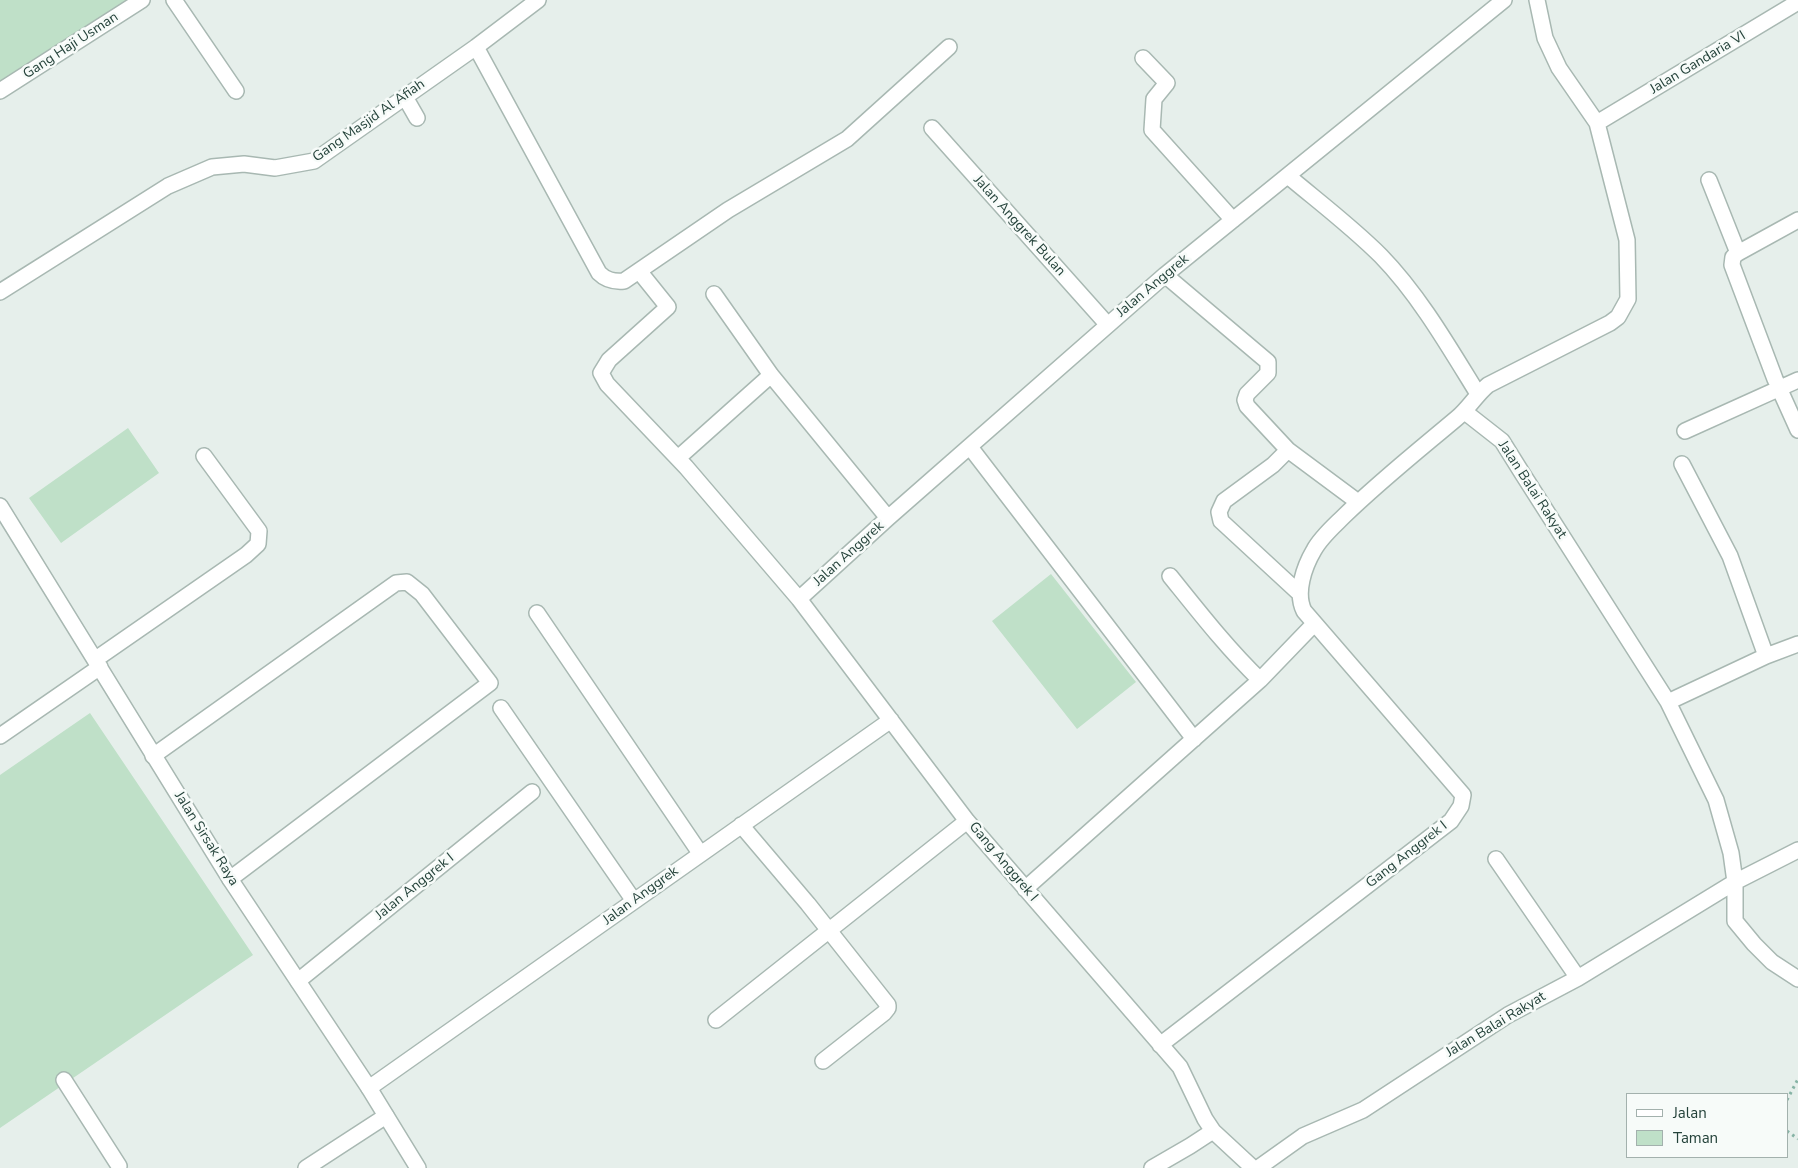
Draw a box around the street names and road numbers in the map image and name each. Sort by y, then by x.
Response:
street label: Gang Haji Usman [20,9,122,83]
street label: Jalan Gandaria VI [1647,28,1749,98]
street label: Gang Masjid Al Afiah [310,76,428,166]
street label: Jalan Anggrek Bulan [969,172,1069,280]
street label: Jalan Anggrek [1114,251,1192,321]
street label: Jalan Balai Rakyat [1494,438,1570,542]
street label: Jalan Anggrek [810,518,888,590]
street label: Jalan Sirsak Raya [170,789,242,889]
street label: Gang Anggrek I [1363,818,1451,892]
street label: Gang Anggrek I [965,819,1041,905]
street label: Jalan Anggrek I [372,850,458,924]
street label: Jalan Anggrek [600,863,682,929]
street label: Jalan Balai Rakyat [1443,989,1549,1061]

